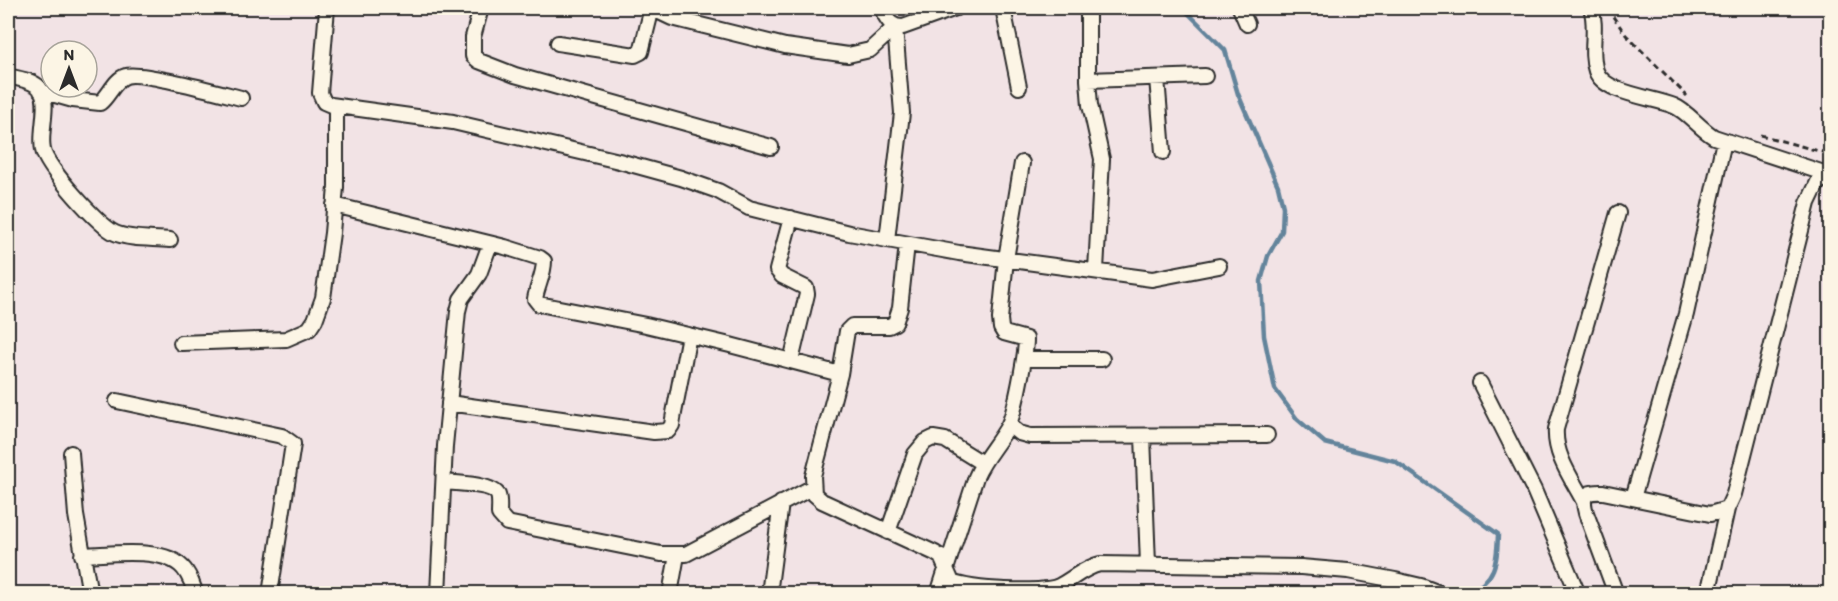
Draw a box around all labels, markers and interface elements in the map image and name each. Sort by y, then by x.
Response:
north arrow [39,39,99,99]
text: N [64,45,74,64]

